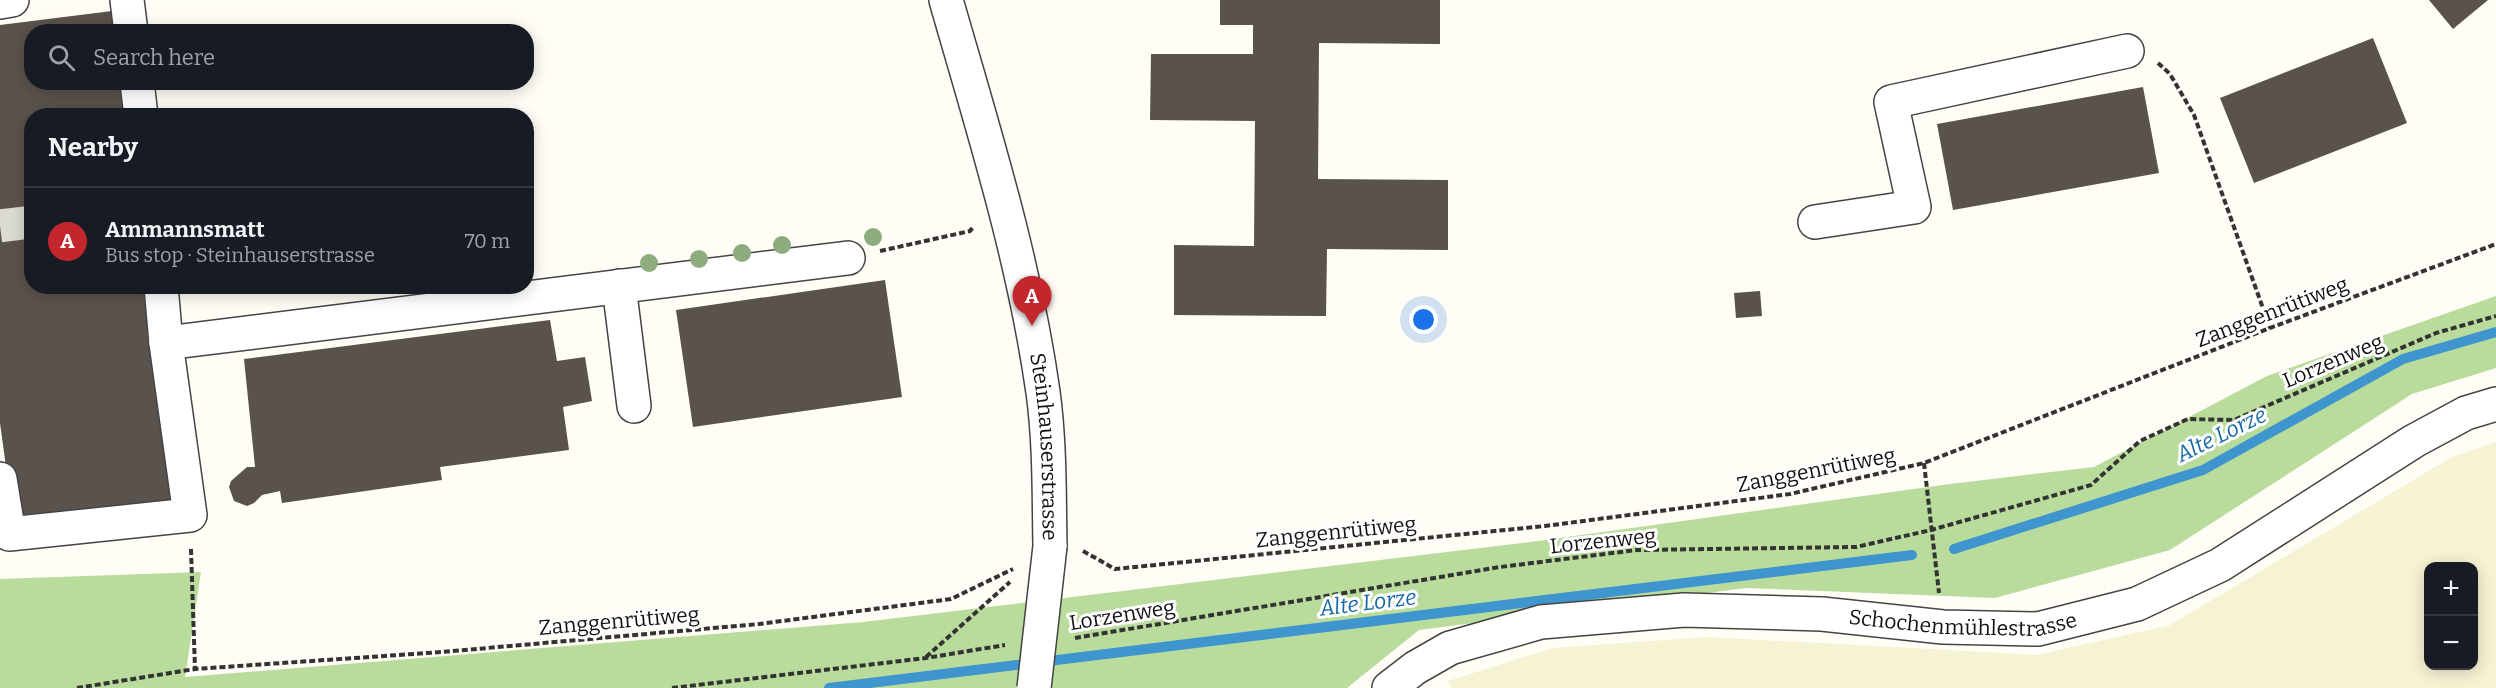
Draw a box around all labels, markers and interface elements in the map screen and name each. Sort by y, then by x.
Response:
search box [24,24,534,90]
icon: search [45,41,78,74]
text: Search here [93,44,215,71]
text: Nearby [48,132,138,163]
text: Ammannsmatt [105,216,265,243]
text: A [60,229,75,253]
text: 70 m [464,229,510,253]
text: Bus stop · Steinhauserstrasse [105,243,375,267]
street label: Zanggenrütiweg [2192,271,2352,353]
pin: A [1012,276,1052,326]
your location [1409,305,1438,334]
street label: Lorzenweg [2279,328,2387,394]
street label: Steinhauserstrasse [1024,351,1063,541]
water label: Alte Lorze [2171,401,2271,468]
street label: Zanggenrütiweg [1734,442,1898,498]
street label: Zanggenrütiweg [1255,511,1418,553]
street label: Lorzenweg [1549,522,1658,560]
map controls [2424,562,2478,670]
button: + [2424,562,2478,616]
water label: Alte Lorze [1317,583,1418,622]
street label: Lorzenweg [1067,594,1177,636]
street label: Zanggenrütiweg [538,601,701,641]
street label: Schochenmühlestrasse [1848,604,2080,642]
button: − [2424,616,2478,670]

